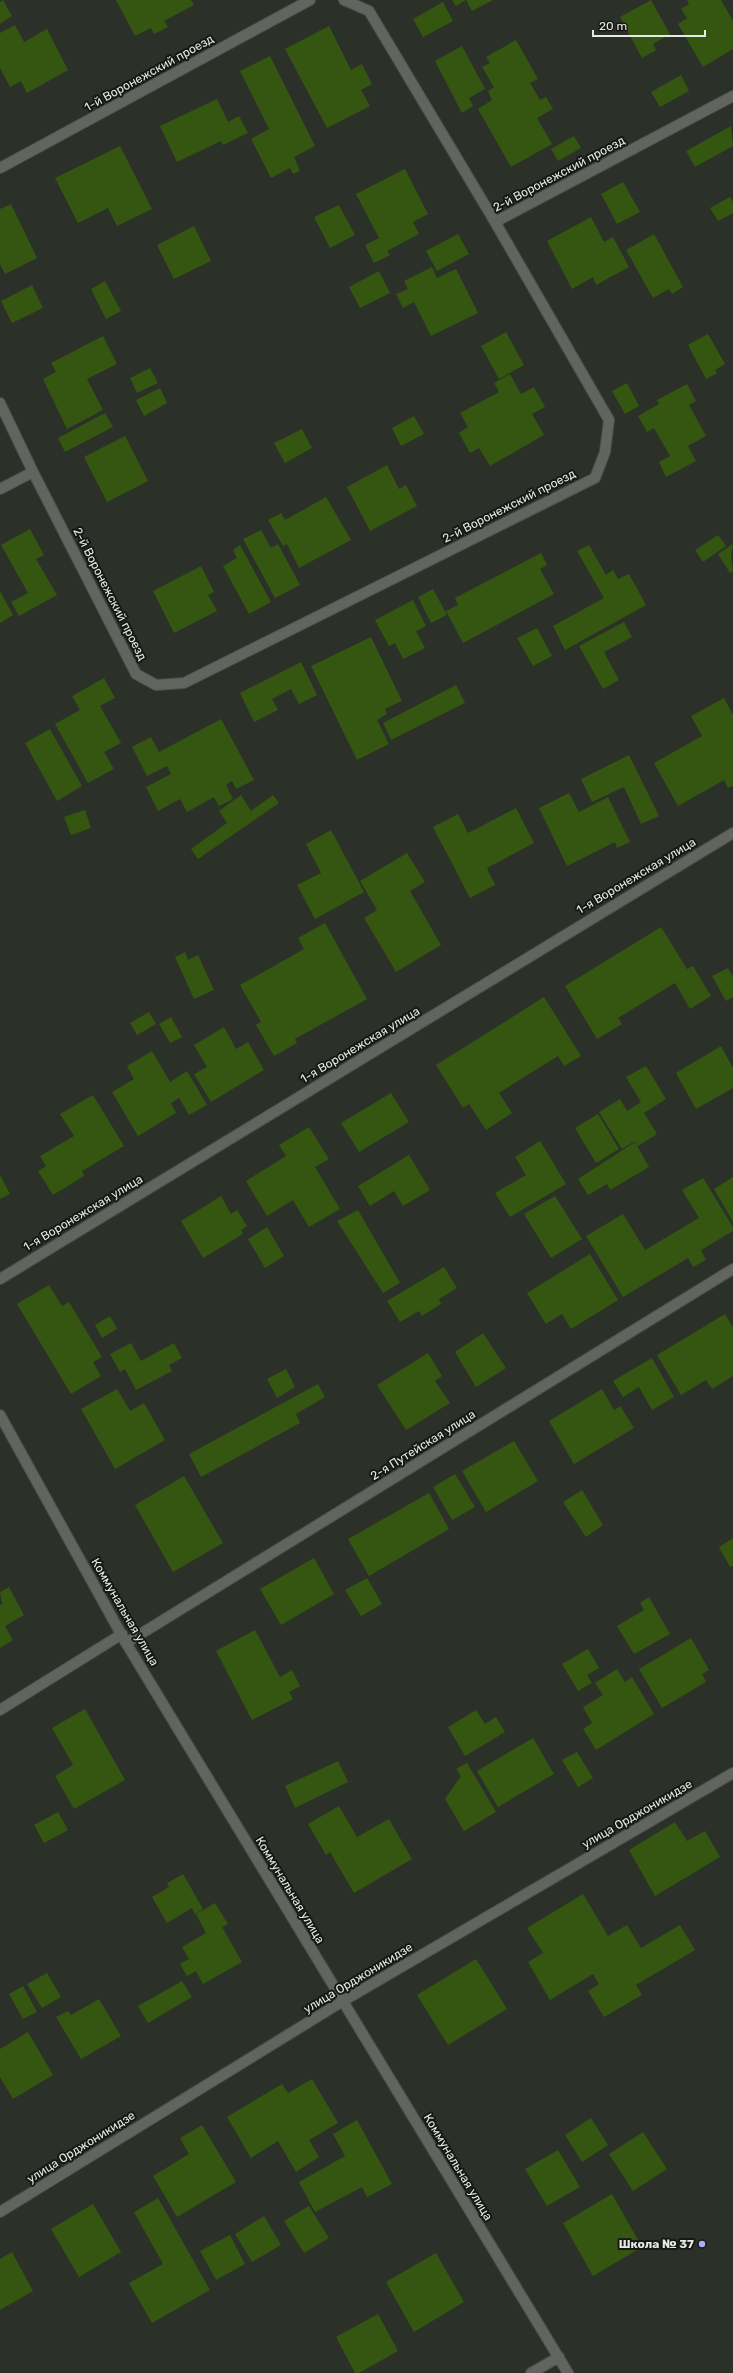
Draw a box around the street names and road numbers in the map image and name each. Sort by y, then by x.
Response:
street label: 1-й Воронежский проезд [82,32,216,114]
street label: 2-й Воронежский проезд [491,133,627,215]
street label: 2-й Воронежский проезд [440,466,578,546]
street label: 2-й Воронежский проезд [70,525,150,663]
street label: 1-я Воронежская улица [574,835,698,917]
street label: 1-я Воронежская улица [298,1004,422,1086]
street label: 1-я Воронежская улица [21,1172,145,1254]
street label: 2-я Путейская улица [368,1407,478,1483]
street label: Коммунальная улица [88,1556,162,1668]
street label: улица Орджоникидзе [579,1777,695,1851]
street label: Коммунальная улица [253,1834,327,1946]
street label: улица Орджоникидзе [301,1940,415,2016]
street label: улица Орджоникидзе [24,2108,138,2186]
street label: Коммунальная улица [421,2111,495,2223]

